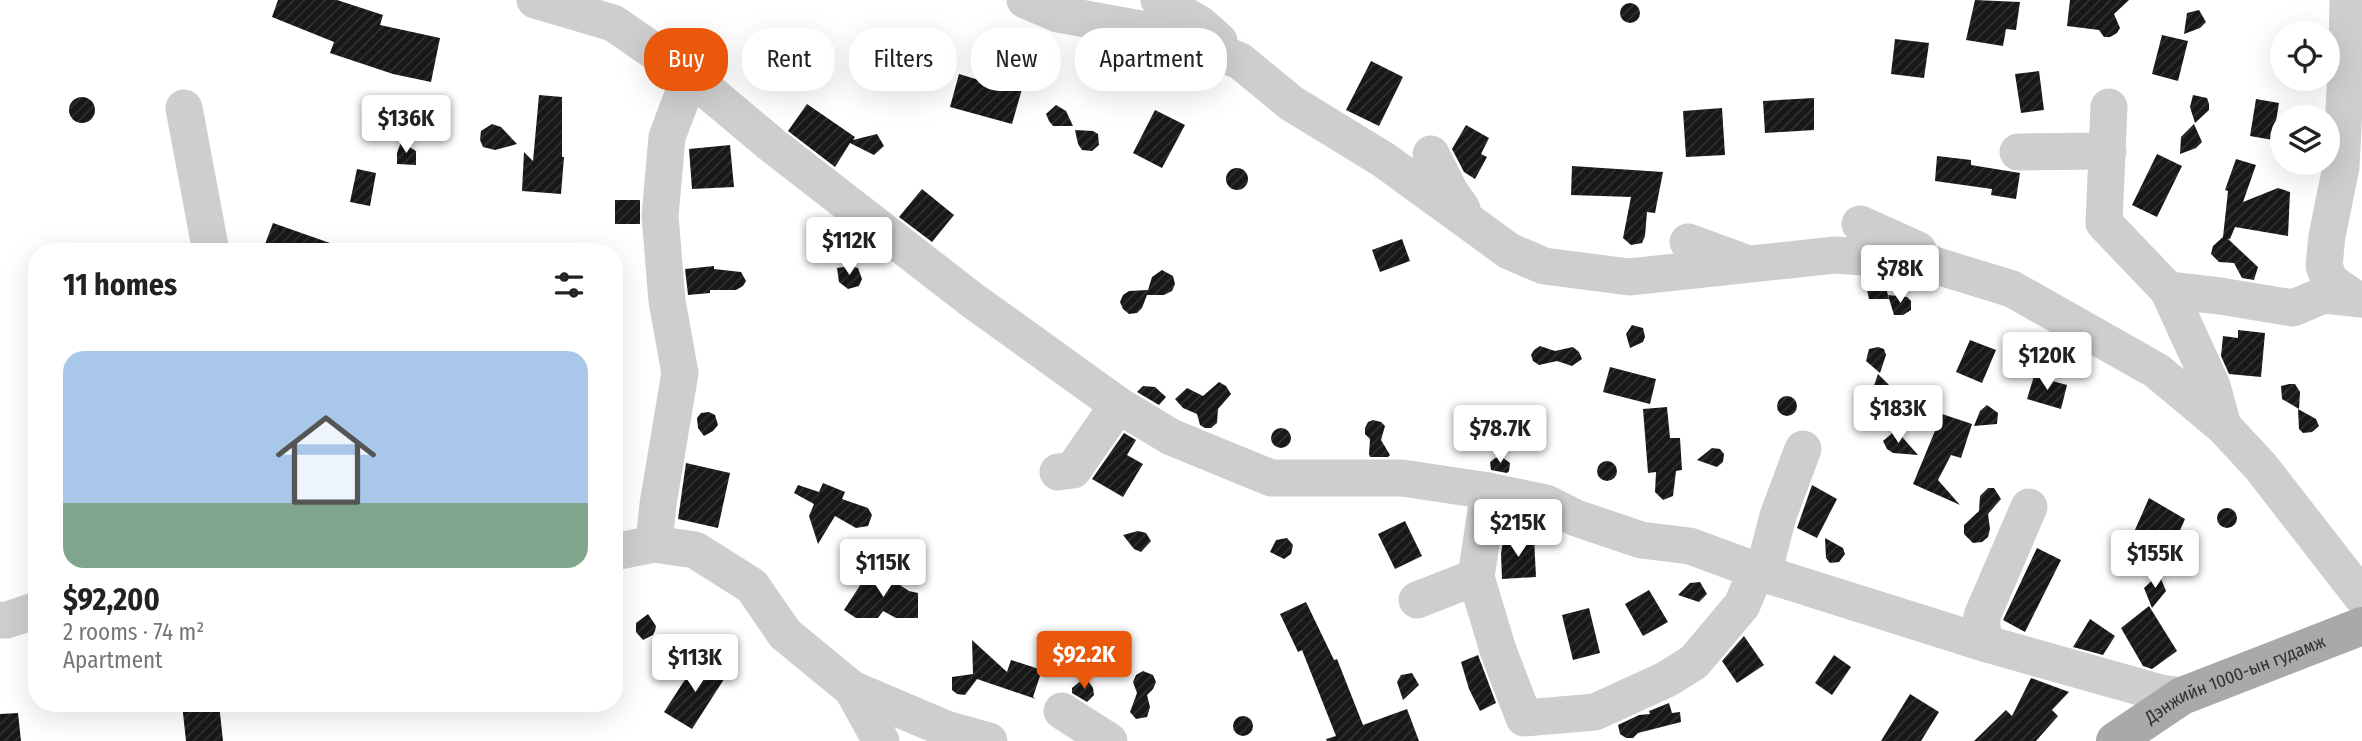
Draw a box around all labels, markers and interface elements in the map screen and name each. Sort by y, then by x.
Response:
map controls [2270,21,2340,175]
button: locate [2270,21,2340,91]
chip: Buy [644,28,728,91]
chip: Rent [742,28,835,91]
chip: Filters [849,28,957,91]
chip: New [971,28,1061,91]
chip: Apartment [1075,28,1227,91]
pin: $136K [357,96,455,155]
text: $136K [378,104,434,132]
button: layers [2270,105,2340,175]
pin: $112K [800,218,898,277]
text: $112K [822,226,876,254]
pin: $78K [1859,246,1941,305]
text: $78K [1877,254,1923,282]
icon: filters [550,266,588,304]
text: 11 homes [63,267,177,303]
pin: $120K [1998,332,2096,392]
text: $120K [2019,341,2075,369]
pin: $183K [1849,386,1947,445]
text: $183K [1870,394,1926,422]
icon: home [263,397,389,523]
pin: $78.7K [1443,406,1557,465]
text: $78.7K [1469,414,1531,442]
pin: $215K [1469,500,1567,559]
text: $215K [1490,508,1546,536]
pin: $155K [2106,530,2204,590]
text: $155K [2127,539,2183,567]
pin: $115K [834,540,932,599]
text: $115K [856,548,910,576]
text: $92,200 [63,582,160,618]
text: 2 rooms · 74 m² [63,618,204,646]
street label: Дэнжийн 1000-ын гудамж [2140,630,2329,729]
pin: $92.2K [1027,632,1141,691]
pin: $113K [646,634,744,694]
text: $92.2K [1053,640,1115,668]
text: $113K [668,643,722,671]
text: Apartment [63,646,163,674]

